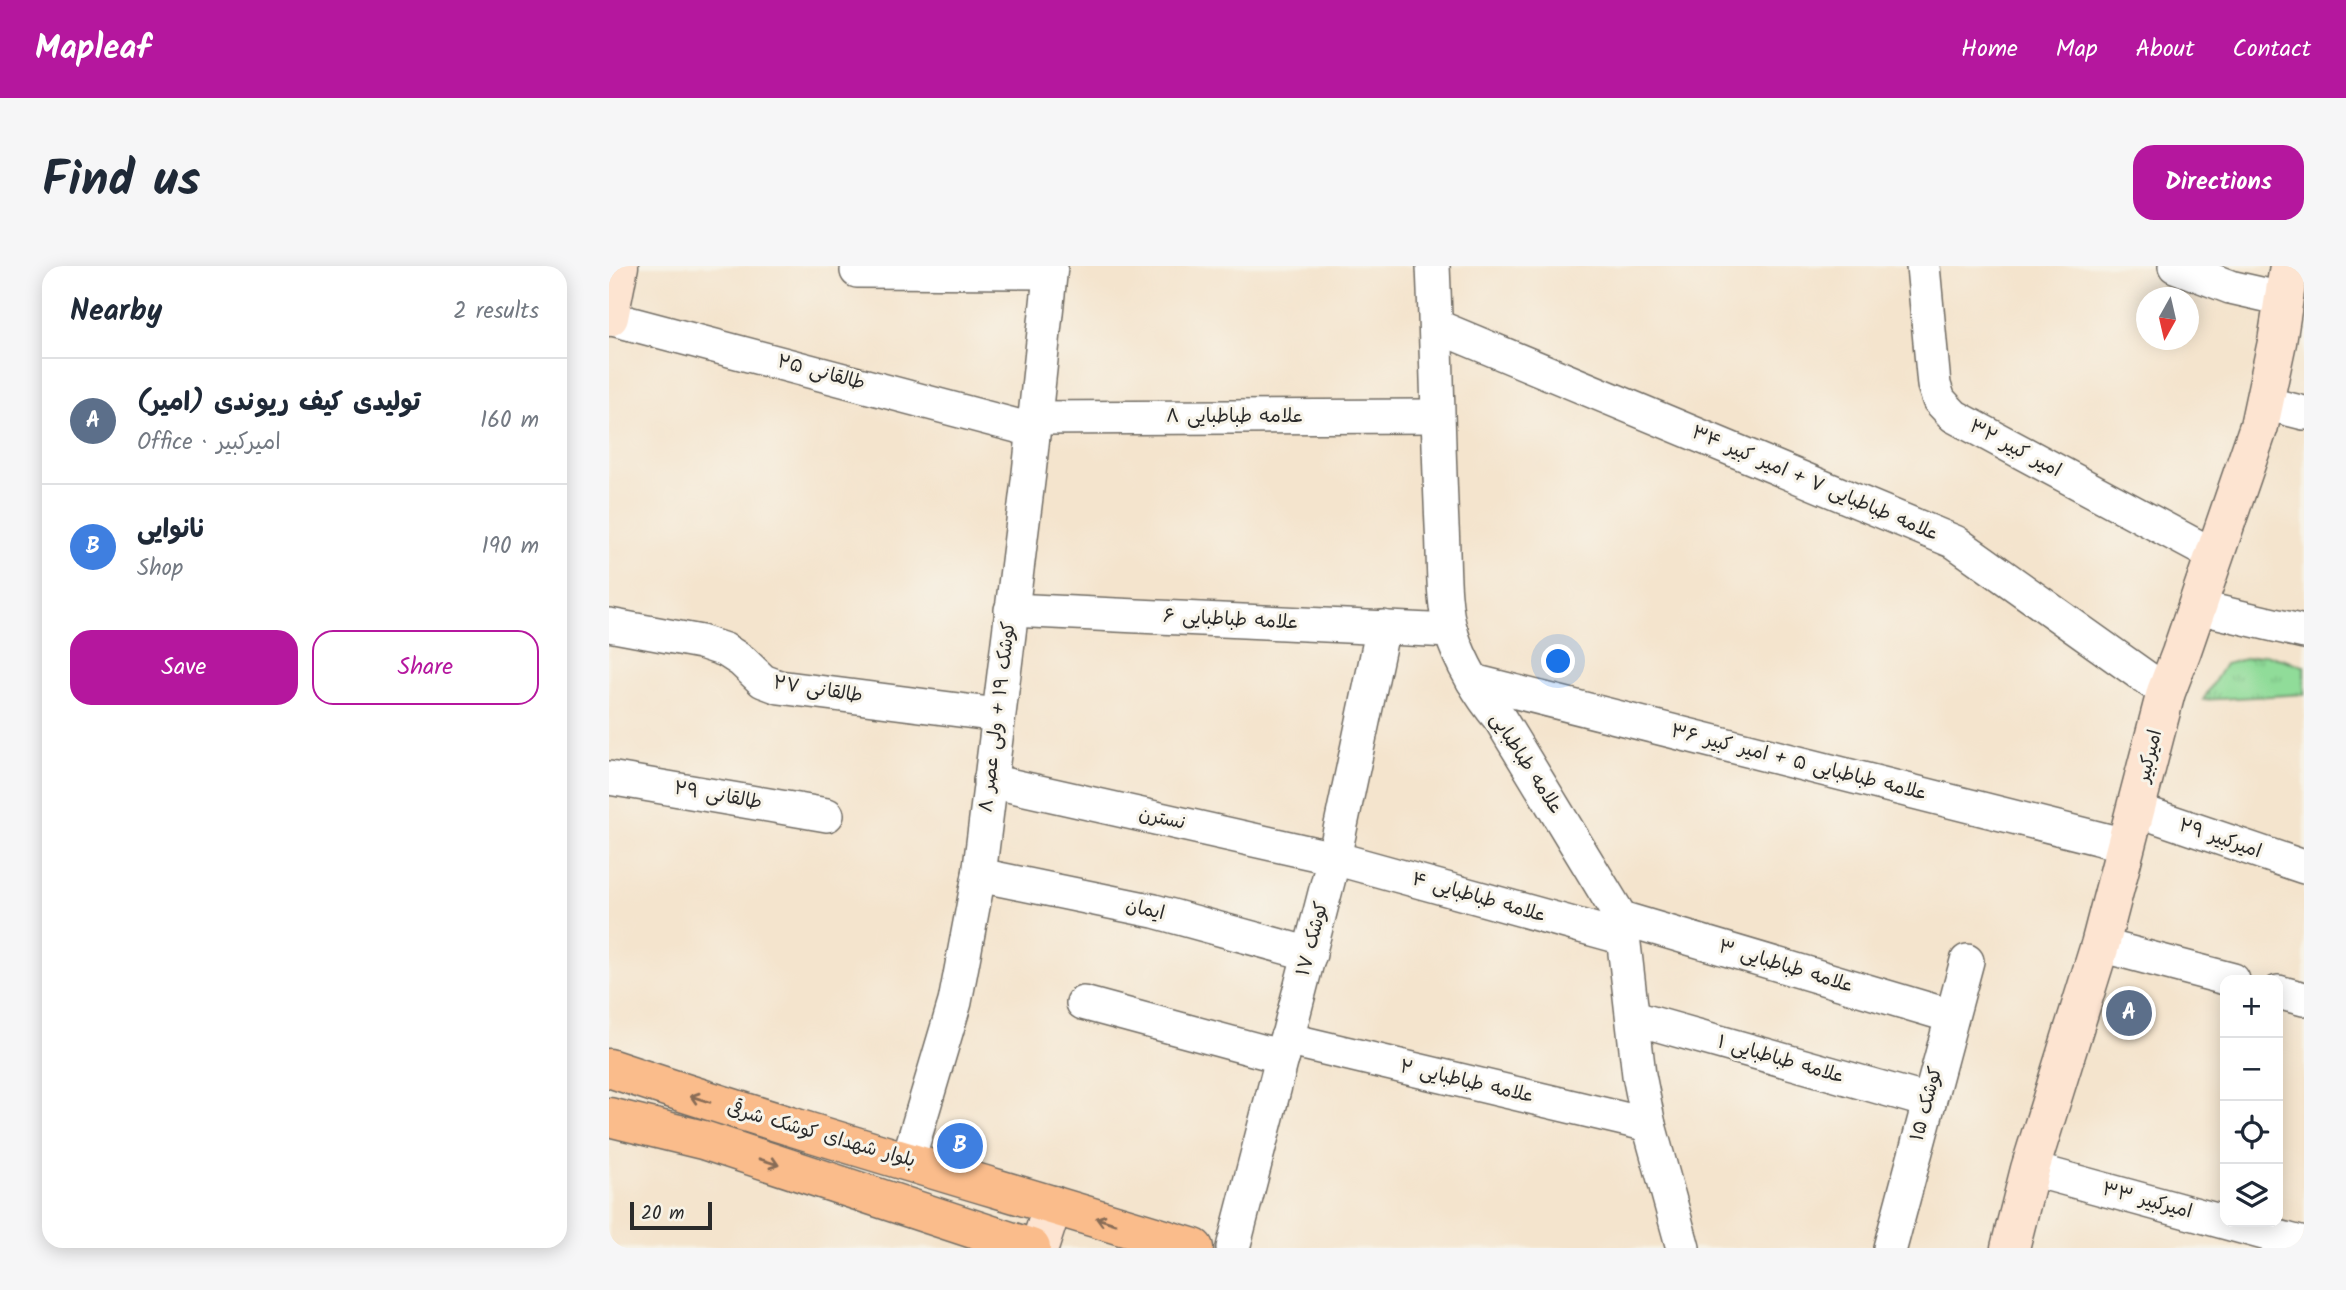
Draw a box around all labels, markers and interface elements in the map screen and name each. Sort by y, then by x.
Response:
text: Mapleaf [35,23,151,76]
text: Home [1961,30,2018,69]
text: Map [2056,30,2098,69]
text: About [2136,30,2194,69]
text: Contact [2232,30,2311,69]
text: Find us [42,143,200,221]
button: Directions [2133,145,2304,220]
north arrow [2136,287,2199,350]
text: Nearby [70,288,162,336]
text: 2 results [453,294,539,330]
street label: طالقانی ۲۵ [774,347,868,399]
text: تولیدی کیف ریوندی (امیر) [137,382,421,424]
street label: علامه طباطبایی ۸ [1166,402,1304,432]
text: A [86,403,100,439]
text: 160 m [480,403,539,439]
street label: امیر کبیر ۳۲ [1964,412,2066,486]
street label: علامه طباطبایی ۷ + امیر کبیر ۳۴ [1686,418,1944,550]
text: Office · امیرکبیر [137,425,281,461]
text: نانوایی [137,509,206,551]
text: B [86,529,100,565]
text: 190 m [482,529,539,565]
text: Shop [137,551,183,587]
street label: علامه طباطبایی ۶ [1162,601,1300,639]
street label: کوشک ۱۹ + ولی عصر ۸ [971,620,1025,814]
button: Save [70,630,298,705]
button: Share [312,630,539,705]
your location [1541,644,1575,678]
street label: طالقانی ۲۷ [771,668,865,712]
street label: علامه طباطبایی [1482,707,1570,821]
street label: علامه طباطبایی ۵ + امیر کبیر ۳۶ [1668,717,1930,809]
street label: امیرکبیر [2129,726,2171,787]
street label: طالقانی ۲۹ [672,774,764,818]
street label: نسترن [1136,799,1188,839]
street label: امیرکبیر ۲۹ [2175,811,2265,867]
street label: علامه طباطبایی ۴ [1408,864,1550,932]
street label: ایمان [1122,891,1168,929]
street label: کوشک ۱۷ [1289,898,1337,980]
street label: علامه طباطبایی ۳ [1715,932,1857,1002]
map controls [2220,975,2283,1227]
button: + [2220,975,2283,1038]
pin: A [2106,987,2152,1039]
street label: علامه طباطبایی ۱ [1714,1027,1848,1093]
button: − [2220,1038,2283,1101]
street label: علامه طباطبایی ۲ [1397,1052,1537,1112]
street label: کوشک ۱۵ [1903,1063,1951,1145]
one-way arrow [690,1092,712,1104]
street label: بلوار شهدای کوشک شرقی [723,1094,919,1176]
button: locate [2220,1101,2283,1164]
pin: B [937,1120,983,1172]
one-way arrow [758,1156,780,1169]
button: layers [2220,1164,2283,1227]
street label: امیرکبیر ۳۳ [2099,1175,2195,1227]
scale bar [630,1199,712,1231]
text: 20 m [641,1199,684,1229]
one-way arrow [1095,1213,1117,1226]

